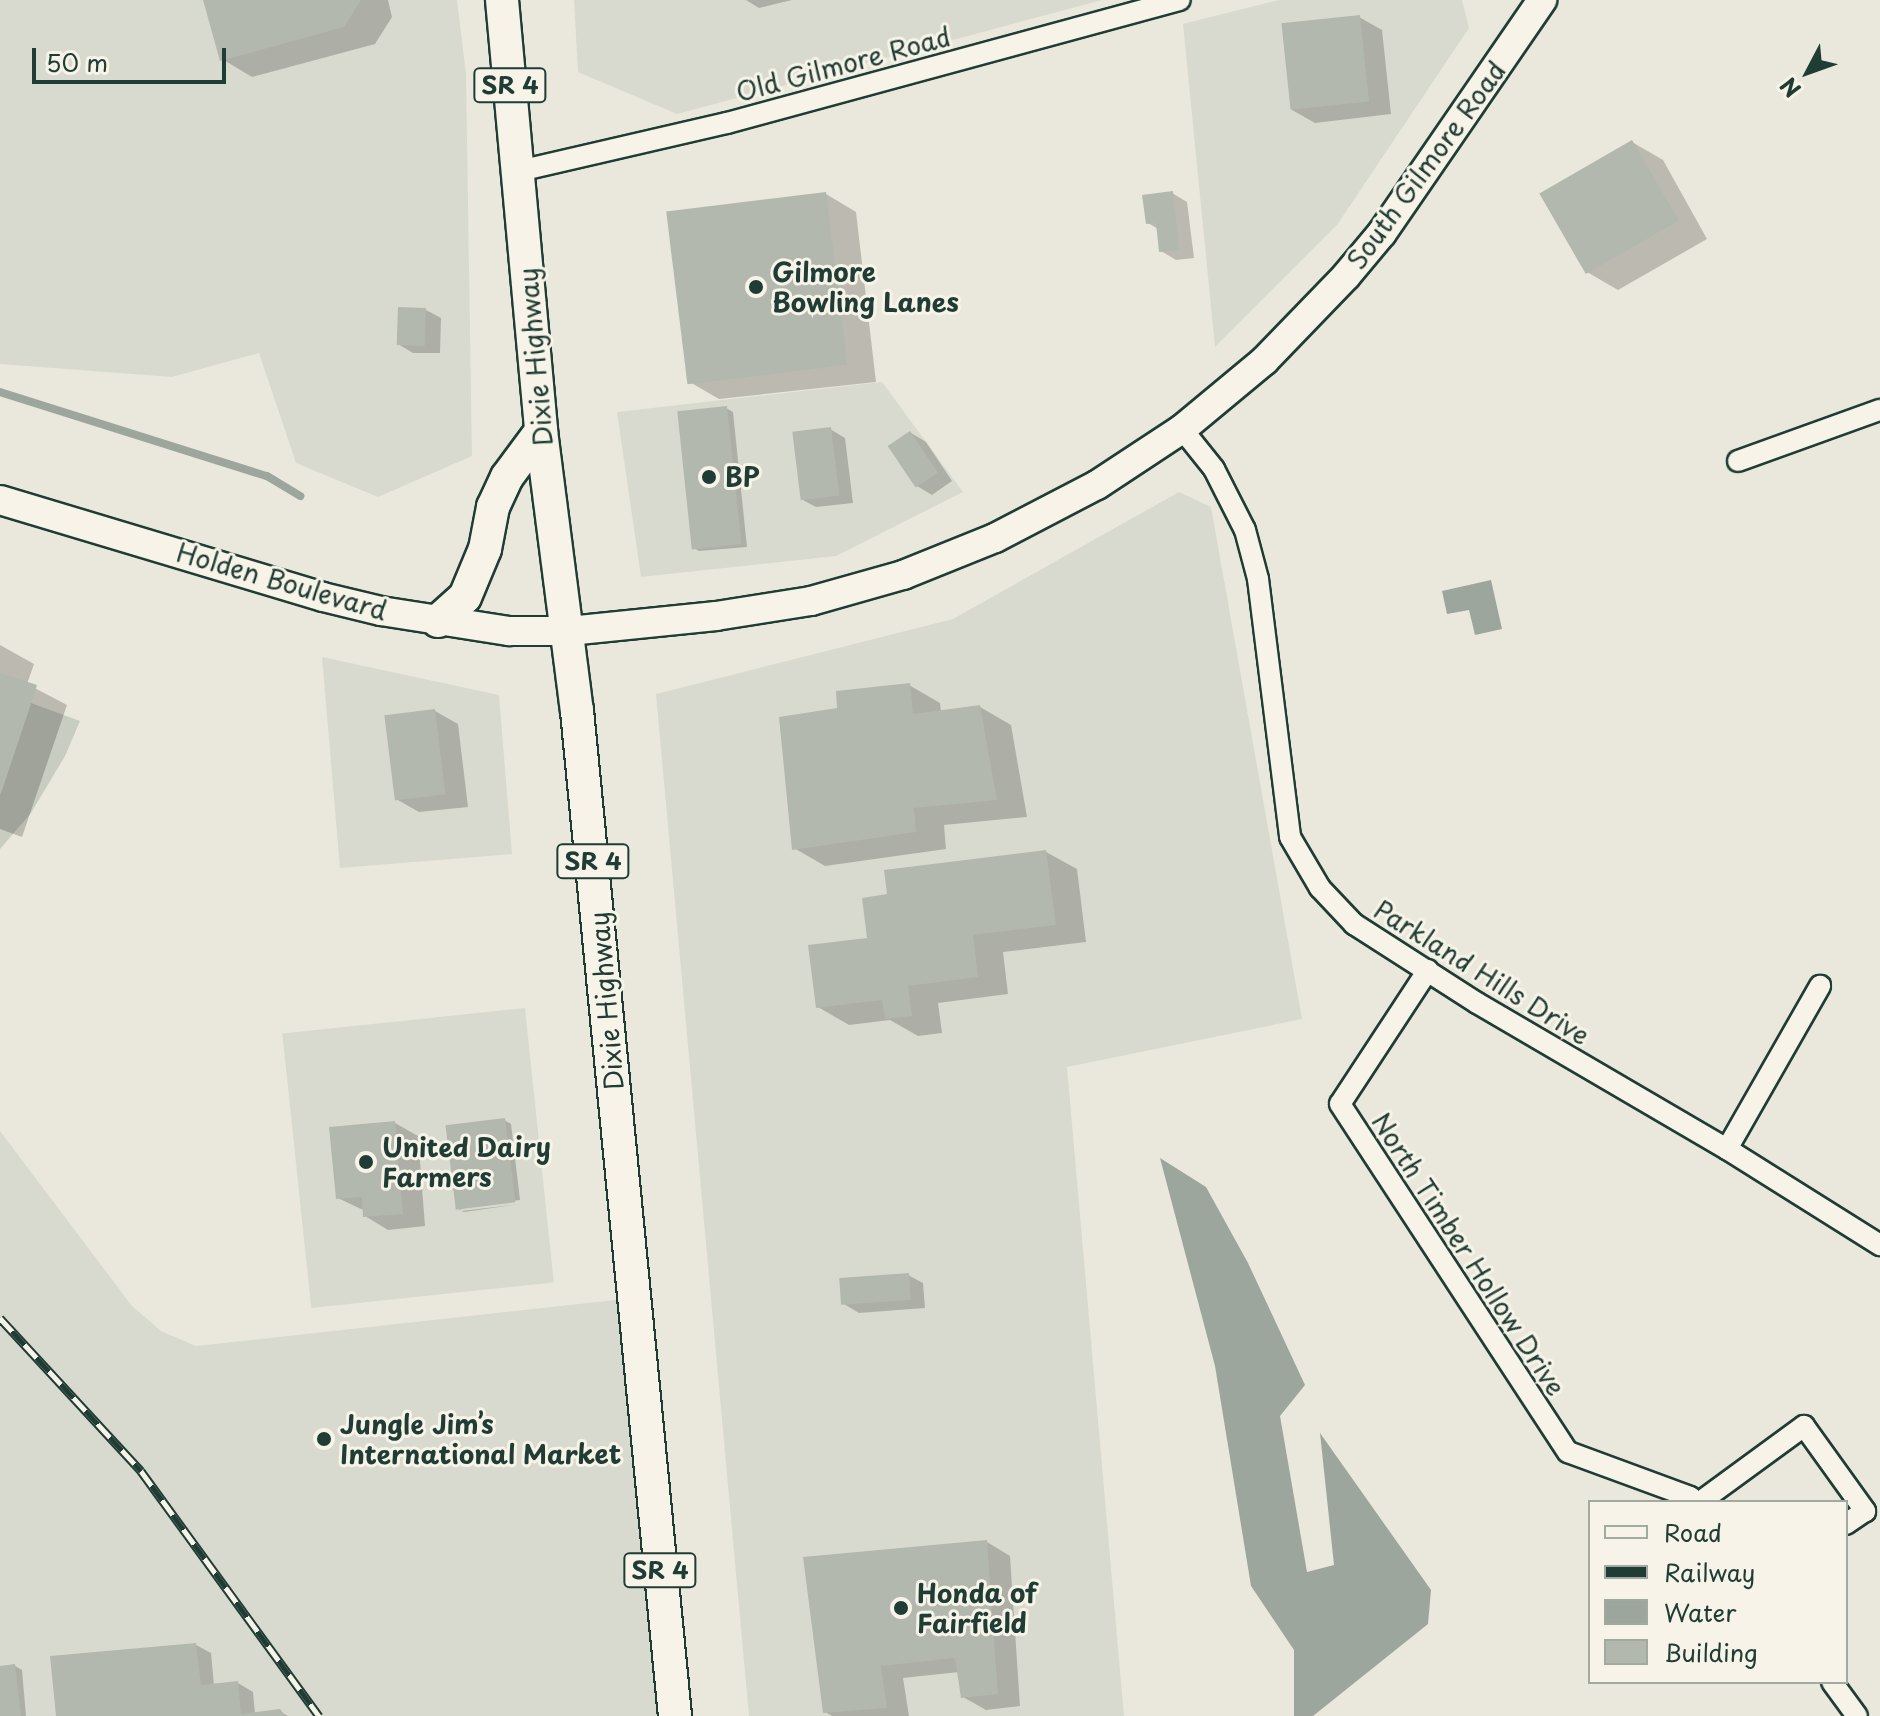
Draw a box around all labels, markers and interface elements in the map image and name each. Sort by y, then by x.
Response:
street label: Old Gilmore Road [731,20,955,108]
scale bar [36,32,230,82]
north arrow [1768,32,1848,112]
text: 50 m [46,44,108,80]
street label: South Gilmore Road [1340,54,1512,276]
road number: SR 4 [472,65,548,105]
text: N [1771,71,1808,105]
place label: Gilmore Bowling Lanes [772,256,960,318]
street label: Dixie Highway [512,267,558,447]
marker: Gilmore Bowling Lanes [747,278,765,296]
place label: BP [725,461,760,493]
marker: BP [700,468,718,486]
street label: Holden Boulevard [173,536,391,626]
road number: SR 4 [555,841,631,881]
street label: Parkland Hills Drive [1368,893,1596,1051]
street label: Dixie Highway [583,911,629,1091]
street label: North Timber Hollow Drive [1364,1105,1574,1403]
place label: United Dairy Farmers [382,1131,551,1192]
marker: United Dairy Farmers [357,1153,375,1171]
place label: Jungle Jim’s International Market [340,1408,622,1470]
marker: Jungle Jim’s International Market [315,1430,333,1448]
legend [1588,1500,1848,1684]
text: Road [1664,1514,1722,1550]
road number: SR 4 [622,1550,698,1590]
text: Railway [1664,1554,1755,1590]
place label: Honda of Fairfield [917,1577,1037,1638]
text: Water [1664,1594,1736,1630]
marker: Honda of Fairfield [892,1599,910,1617]
text: Building [1664,1634,1758,1670]

